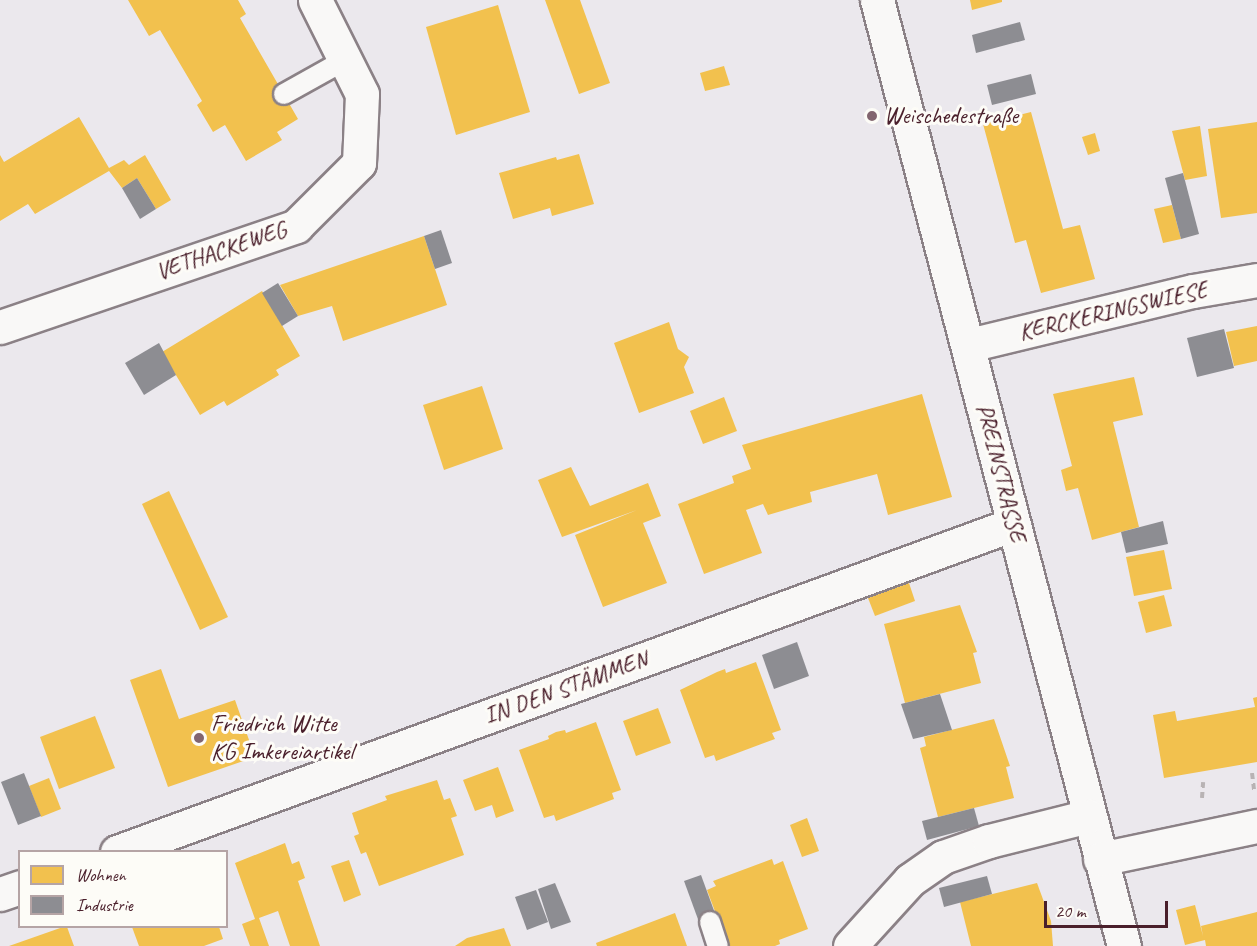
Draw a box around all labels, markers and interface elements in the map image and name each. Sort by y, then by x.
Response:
place label: Weischedestraße [884,102,1018,130]
marker: Weischedestraße [865,109,879,123]
street label: VETHACKEWEG [152,215,290,287]
street label: KERCKERINGSWIESE [1016,275,1210,347]
street label: PREINSTRASSE [970,401,1032,545]
street label: IN DEN STÄMMEN [480,645,652,731]
place label: Friedrich Witte KG Imkereiartikel [211,710,353,766]
marker: Friedrich Witte KG Imkereiartikel [192,731,206,745]
legend [18,850,228,928]
text: Wohnen [76,864,126,886]
scale bar [1047,889,1172,927]
text: Industrie [76,894,133,916]
text: 20 m [1055,900,1086,922]

